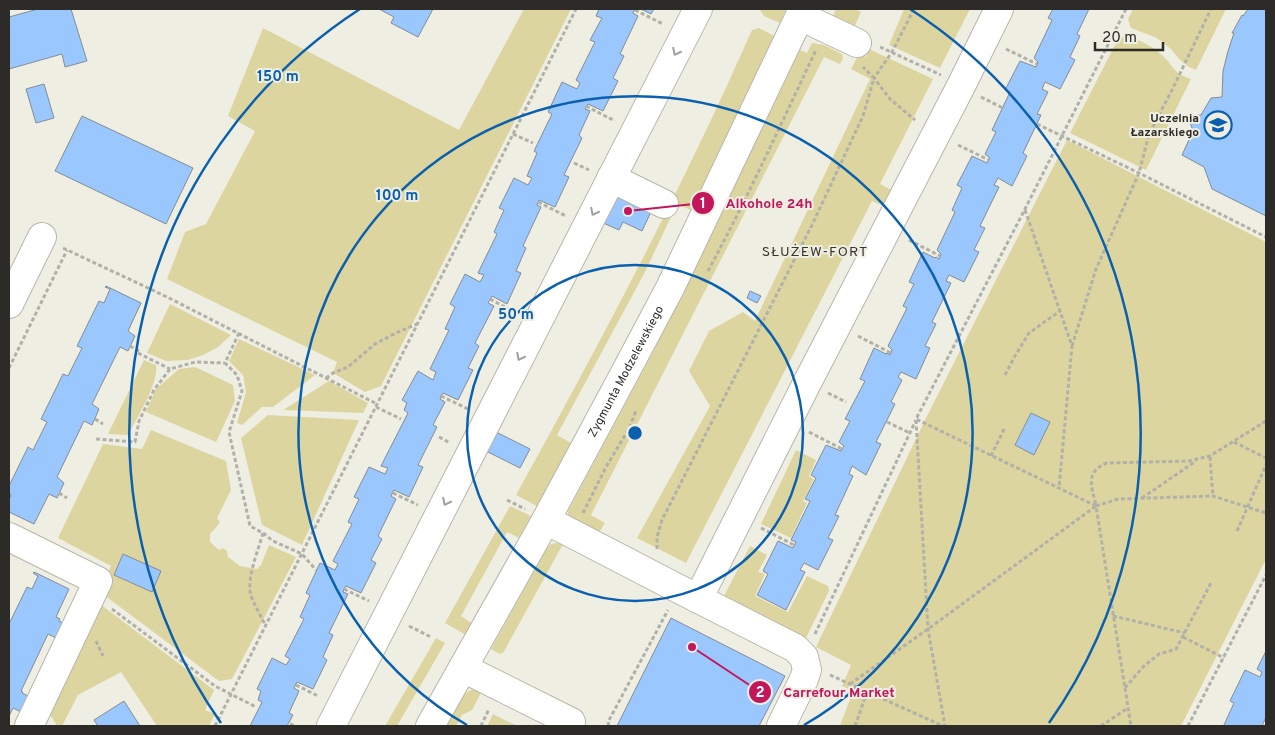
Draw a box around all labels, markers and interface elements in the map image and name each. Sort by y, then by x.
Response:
scale bar [1095,20,1162,52]
text: 20 m [1102,29,1137,48]
one-way arrow [672,47,682,56]
text: 150 m [257,68,299,87]
school or university icon: Uczelnia Łazarskiego [1203,110,1233,140]
place label: Uczelnia Łazarskiego [1131,111,1199,141]
text: 100 m [376,187,418,206]
callout: Alkohole 24h [691,188,823,217]
text: 1 [700,195,706,214]
text: Alkohole 24h [725,196,813,213]
one-way arrow [590,207,600,216]
district label: SŁUŻEW-FORT [762,243,868,261]
street label: Zygmunta Modzelewskiego [585,303,668,440]
text: 50 m [498,306,534,325]
one-way arrow [516,352,526,361]
centre of rings [626,424,644,442]
one-way arrow [442,497,452,506]
callout: Carrefour Market [748,678,905,707]
text: 2 [755,684,765,703]
text: Carrefour Market [783,685,895,702]

